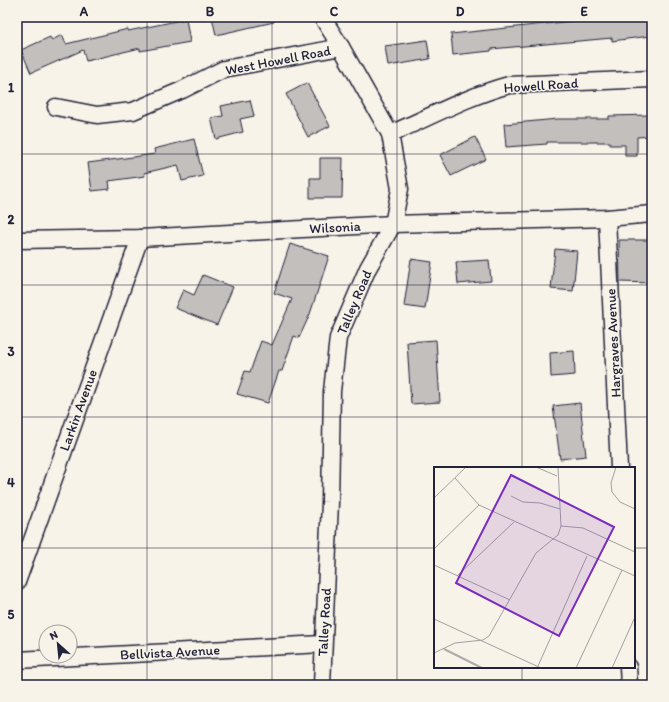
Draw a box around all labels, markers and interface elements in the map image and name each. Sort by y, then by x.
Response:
text: A [79,4,89,19]
text: B [206,4,215,19]
text: C [330,4,339,19]
text: D [456,4,465,19]
text: E [580,4,588,19]
street label: West Howell Road [224,42,333,79]
street label: Howell Road [503,74,579,97]
text: 1 [8,80,14,95]
text: 2 [8,212,15,227]
street label: Wilsonia [309,218,362,237]
street label: Talley Road [333,267,376,337]
street label: Hargraves Avenue [602,288,625,398]
text: 3 [7,344,15,359]
street label: Larkin Avenue [56,367,101,453]
inset map [434,467,635,668]
text: 4 [7,475,15,490]
street label: Talley Road [314,587,335,657]
text: 5 [8,607,15,622]
north arrow [38,624,78,664]
text: N [47,628,60,643]
street label: Bellvista Avenue [120,641,221,664]

